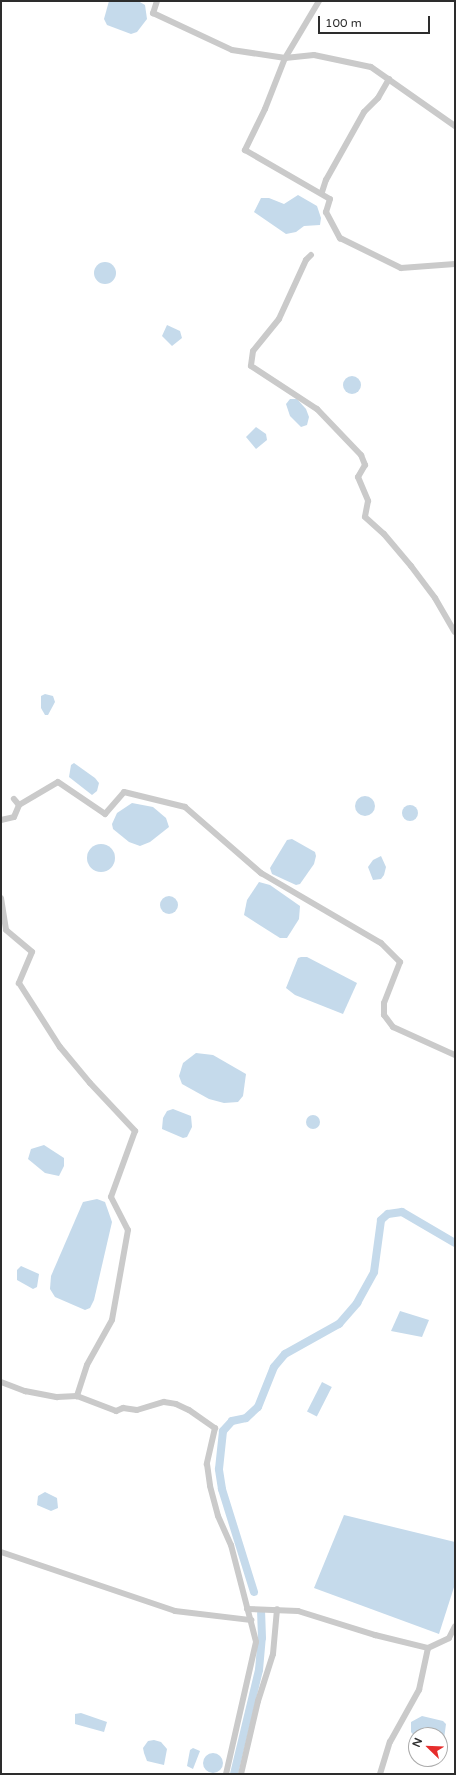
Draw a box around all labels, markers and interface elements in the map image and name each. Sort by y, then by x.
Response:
scale bar [320,8,432,34]
text: 100 m [325,16,362,30]
north arrow [408,1727,448,1767]
text: N [410,1736,425,1749]

